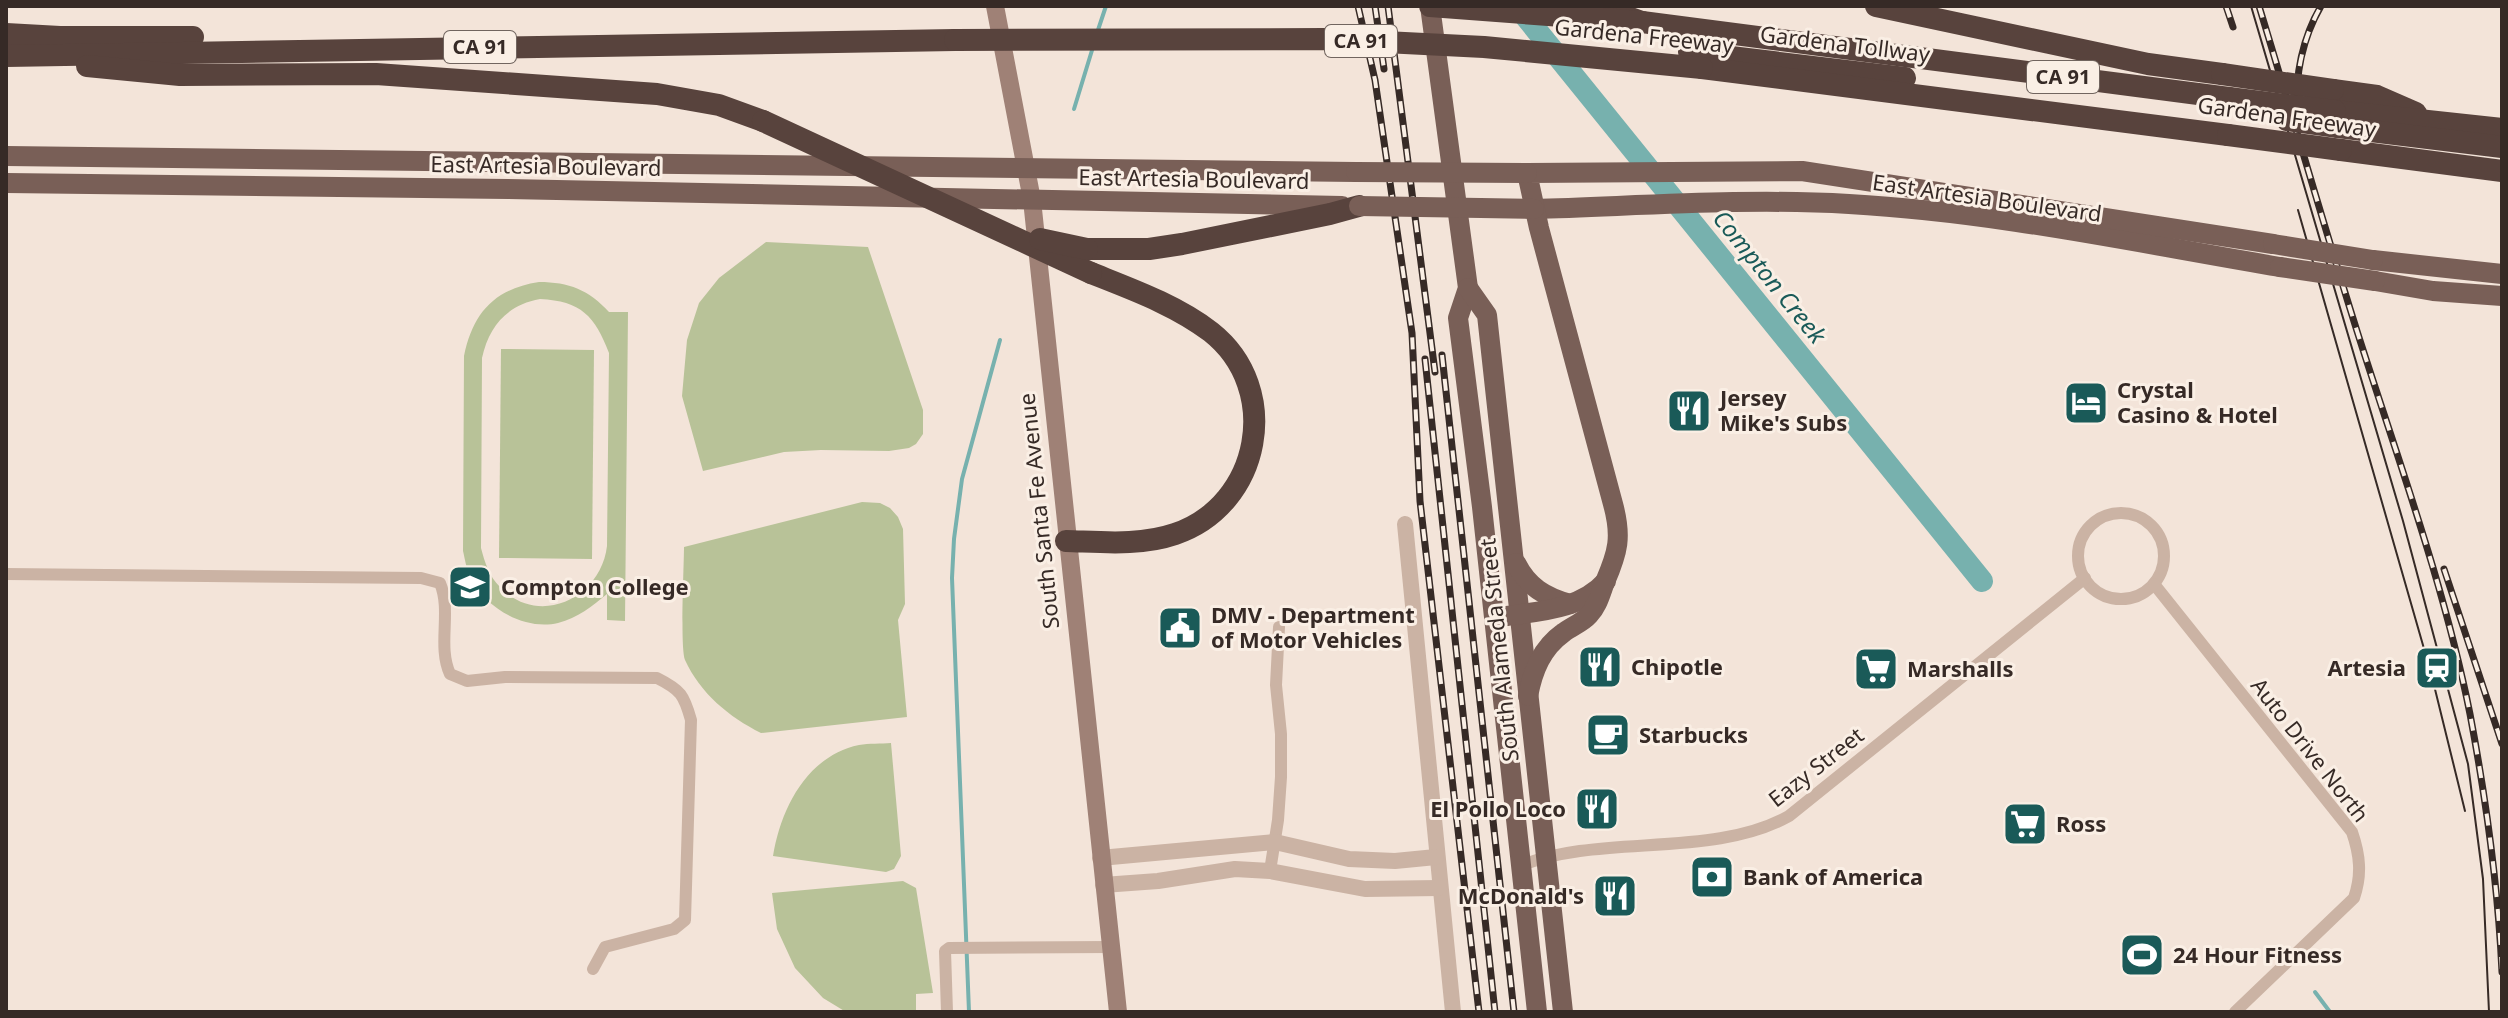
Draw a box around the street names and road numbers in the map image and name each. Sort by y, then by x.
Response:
street label: Gardena Freeway [1553,11,1736,59]
street label: Gardena Tollway [1759,18,1932,68]
road number: CA 91 [1325,25,1397,57]
road number: CA 91 [444,31,516,63]
road number: CA 91 [2027,61,2099,93]
street label: Gardena Freeway [2196,89,2379,143]
street label: East Artesia Boulevard [430,148,662,182]
street label: East Artesia Boulevard [1078,161,1310,195]
street label: East Artesia Boulevard [1871,166,2104,228]
street label: South Santa Fe Avenue [1011,392,1065,631]
street label: South Alameda Street [1471,537,1525,763]
street label: Auto Drive North [2245,671,2377,828]
street label: Eazy Street [1762,719,1869,813]

